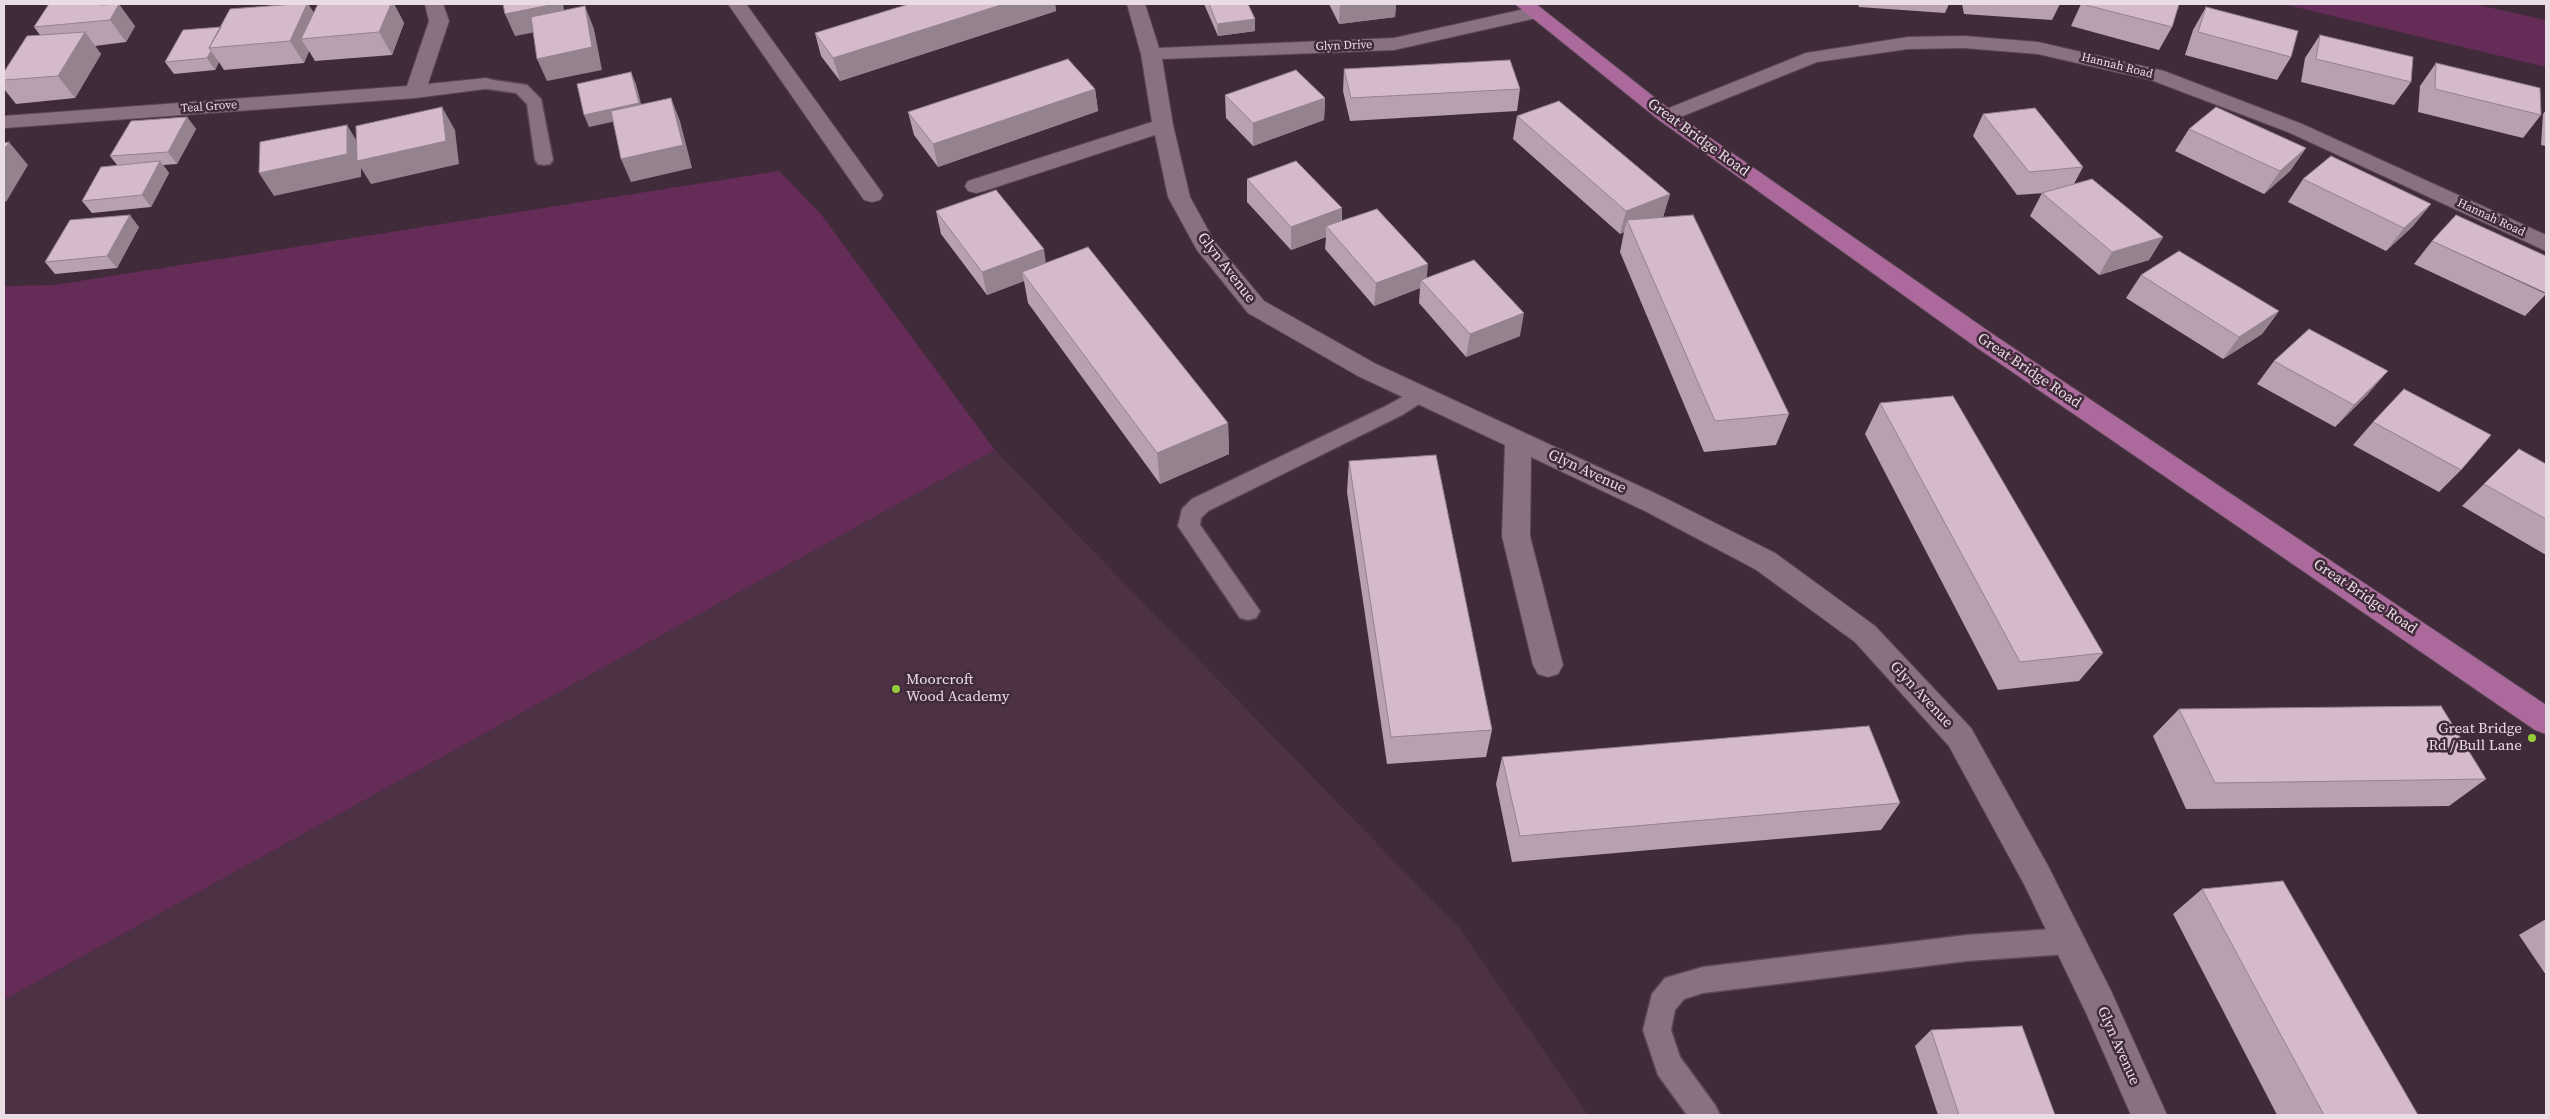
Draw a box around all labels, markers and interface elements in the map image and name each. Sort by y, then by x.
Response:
street label: Glyn Drive [1315,38,1373,54]
street label: Hannah Road [2080,50,2154,82]
street label: Great Bridge Road [1644,95,1752,181]
street label: Teal Grove [180,98,238,116]
street label: Hannah Road [2455,196,2527,240]
street label: Glyn Avenue [1193,229,1259,307]
street label: Great Bridge Road [1974,330,2084,412]
street label: Glyn Avenue [1545,446,1629,498]
street label: Great Bridge Road [2310,556,2420,638]
street label: Glyn Avenue [1886,658,1956,732]
place label: Moorcroft Wood Academy [906,671,1009,706]
marker: Moorcroft Wood Academy [890,683,902,695]
place label: Great Bridge Rd / Bull Lane [2428,720,2522,755]
marker: Great Bridge Rd / Bull Lane [2526,732,2538,744]
street label: Glyn Avenue [2093,1004,2143,1088]

